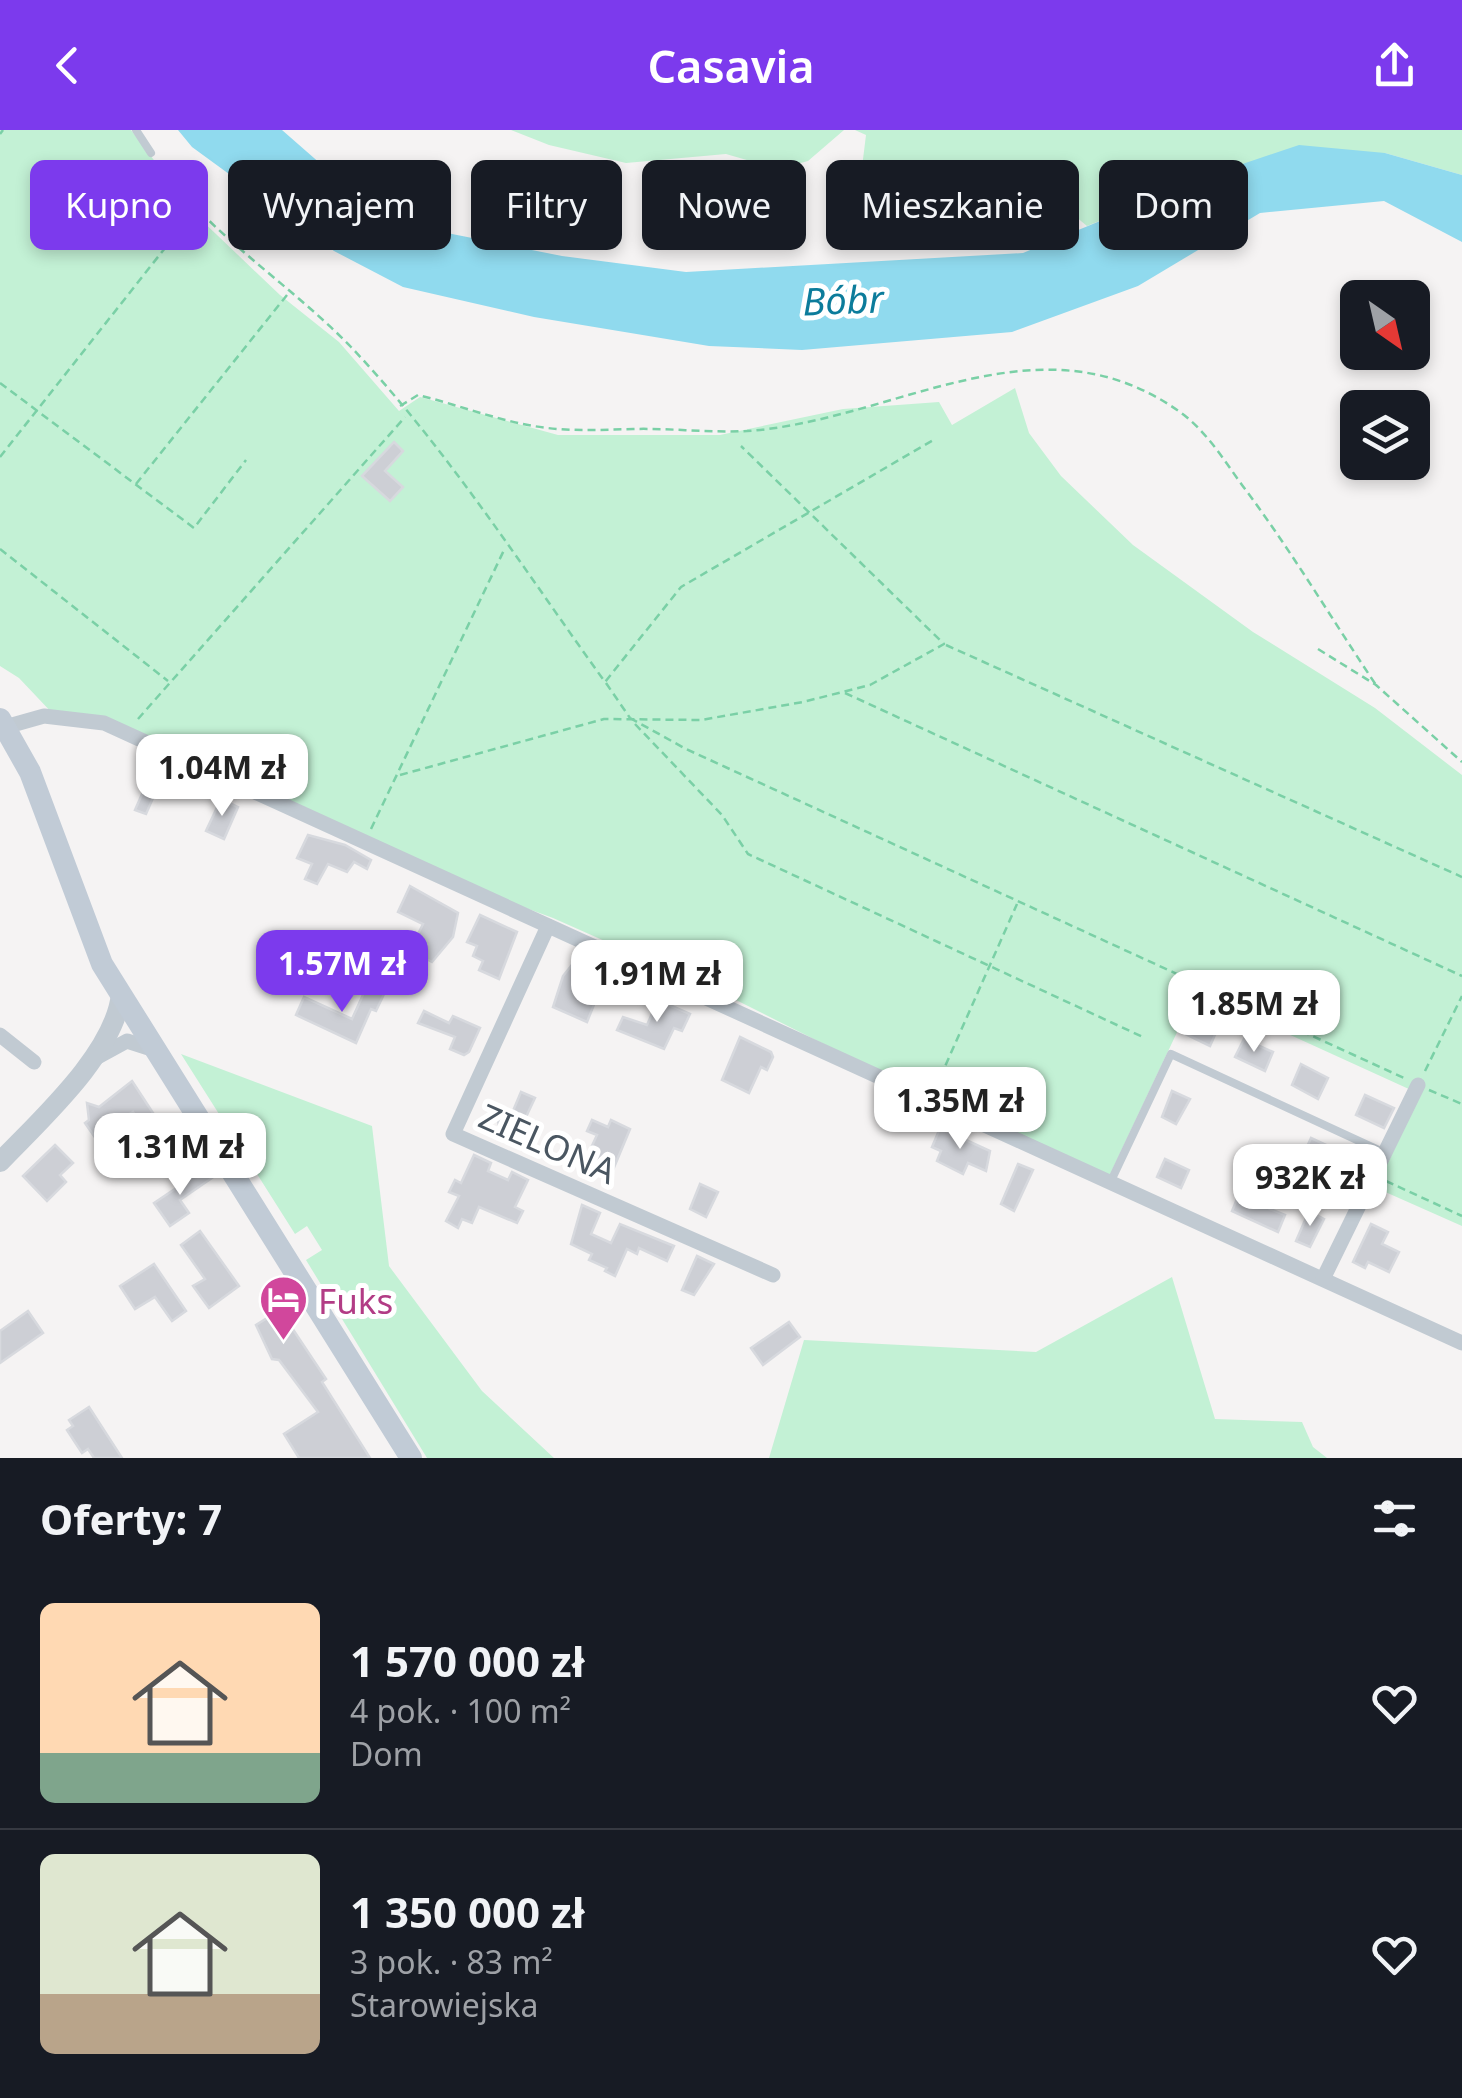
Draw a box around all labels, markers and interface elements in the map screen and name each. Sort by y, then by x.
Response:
text: Casavia [647,35,815,96]
icon: back [40,38,95,93]
icon: share [1367,38,1422,93]
chip: Kupno [30,160,208,250]
chip: Wynajem [228,160,451,250]
chip: Filtry [471,160,622,250]
chip: Nowe [642,160,806,250]
chip: Mieszkanie [826,160,1079,250]
chip: Dom [1099,160,1248,250]
water label: Bóbr [801,272,886,326]
north arrow [1340,280,1430,370]
map controls [1340,280,1430,480]
button: layers [1340,390,1430,480]
pin: 1.04M zł [119,734,325,819]
text: 1.04M zł [158,745,286,788]
pin: 1.57M zł [239,930,445,1015]
pin: 1.91M zł [554,940,760,1025]
text: 1.57M zł [278,941,406,984]
text: 1.91M zł [593,951,721,994]
pin: 1.85M zł [1151,970,1357,1055]
text: 1.85M zł [1190,981,1318,1024]
pin: 1.35M zł [857,1067,1063,1152]
text: 1.35M zł [896,1078,1024,1121]
street label: ZIELONA [472,1092,624,1194]
pin: 1.31M zł [77,1113,283,1198]
text: 1.31M zł [116,1124,244,1167]
pin: 932K zł [1218,1144,1402,1229]
text: 932K zł [1255,1155,1365,1198]
hotel icon: Fuks [257,1274,309,1342]
place label: Fuks [318,1277,393,1324]
text: Oferty: 7 [40,1490,222,1547]
icon: filters [1367,1491,1422,1546]
text: 1 570 000 zł [350,1632,584,1689]
icon: home [120,1643,240,1763]
icon: heart [1367,1676,1422,1731]
text: 4 pok. · 100 m² [350,1689,571,1732]
text: Dom [350,1732,423,1775]
text: 1 350 000 zł [350,1883,584,1940]
icon: home [120,1894,240,2014]
icon: heart [1367,1927,1422,1982]
text: 3 pok. · 83 m² [350,1940,553,1983]
text: Starowiejska [350,1983,538,2026]

